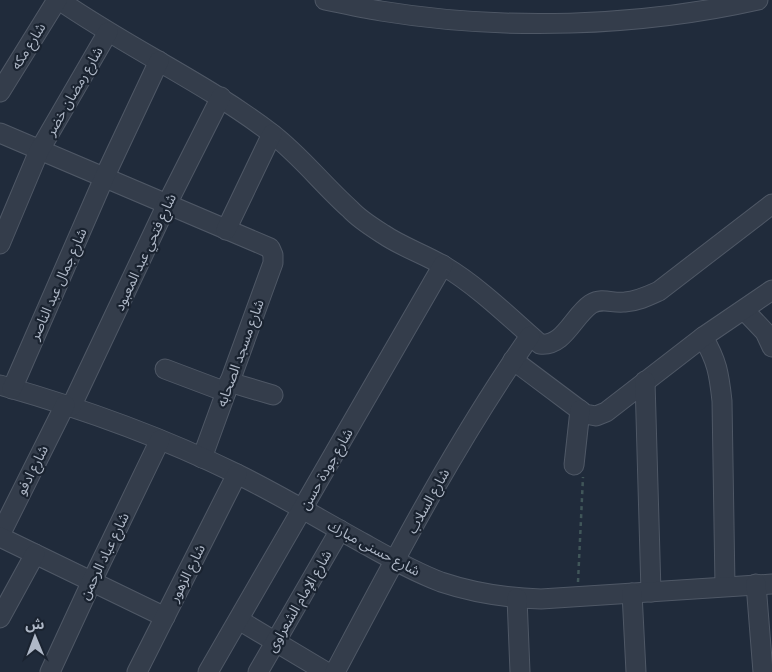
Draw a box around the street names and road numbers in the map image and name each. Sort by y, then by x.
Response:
street label: شارع مكه [7,19,51,74]
street label: شارع رمضان خضر [41,43,108,141]
street label: شارع فتحي عبد المعبود [110,190,182,314]
street label: شارع جمال عبد الناصر [25,225,93,344]
street label: شارع مسجد الصحابه [212,297,270,410]
street label: شارع جودة حسن [295,425,358,514]
street label: شارع ادفو [12,442,54,499]
street label: شارع السلاب [403,465,455,538]
street label: شارع عباد الرحمن [75,509,135,603]
street label: شارع حسنى مبارك [324,516,423,582]
street label: شارع الزهور [164,541,211,607]
street label: شارع الإمام الشعراوى [262,547,337,656]

